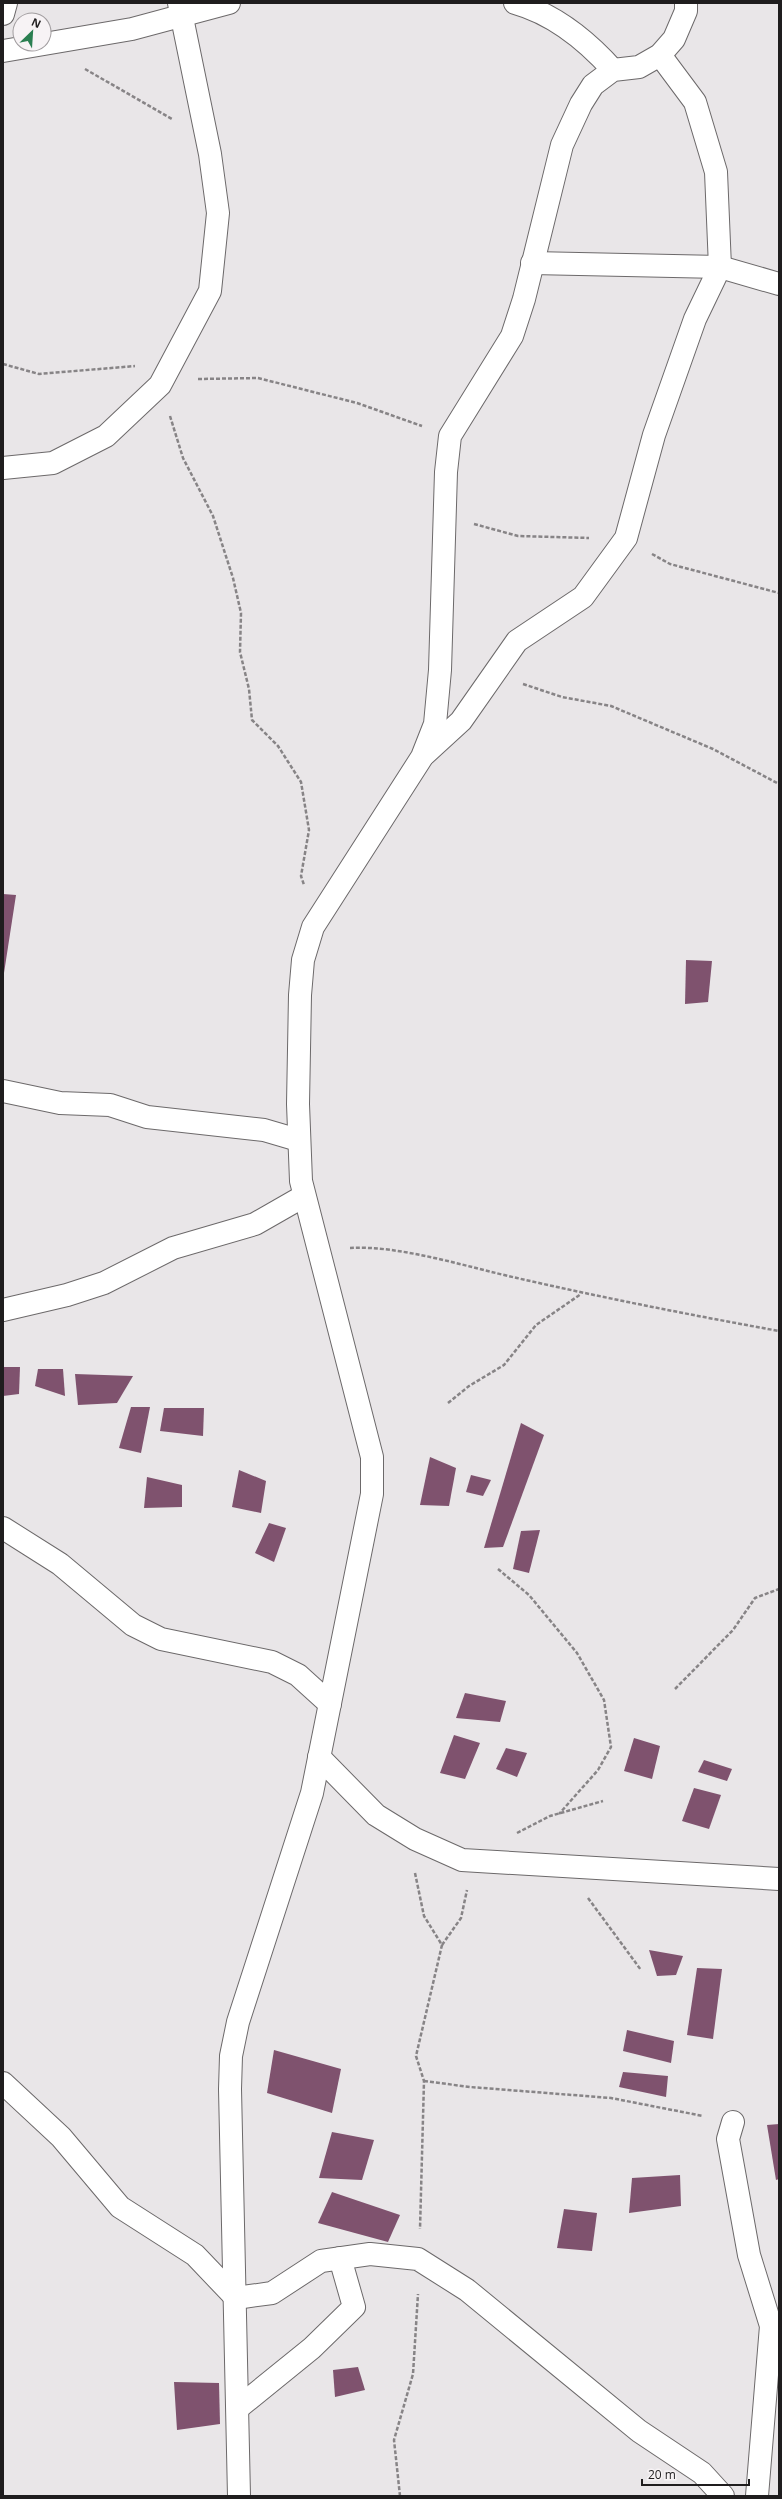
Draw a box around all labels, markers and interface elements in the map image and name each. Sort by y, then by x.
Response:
north arrow [12,12,52,52]
text: N [29,14,44,31]
scale bar [642,2461,749,2487]
text: 20 m [648,2466,676,2483]

